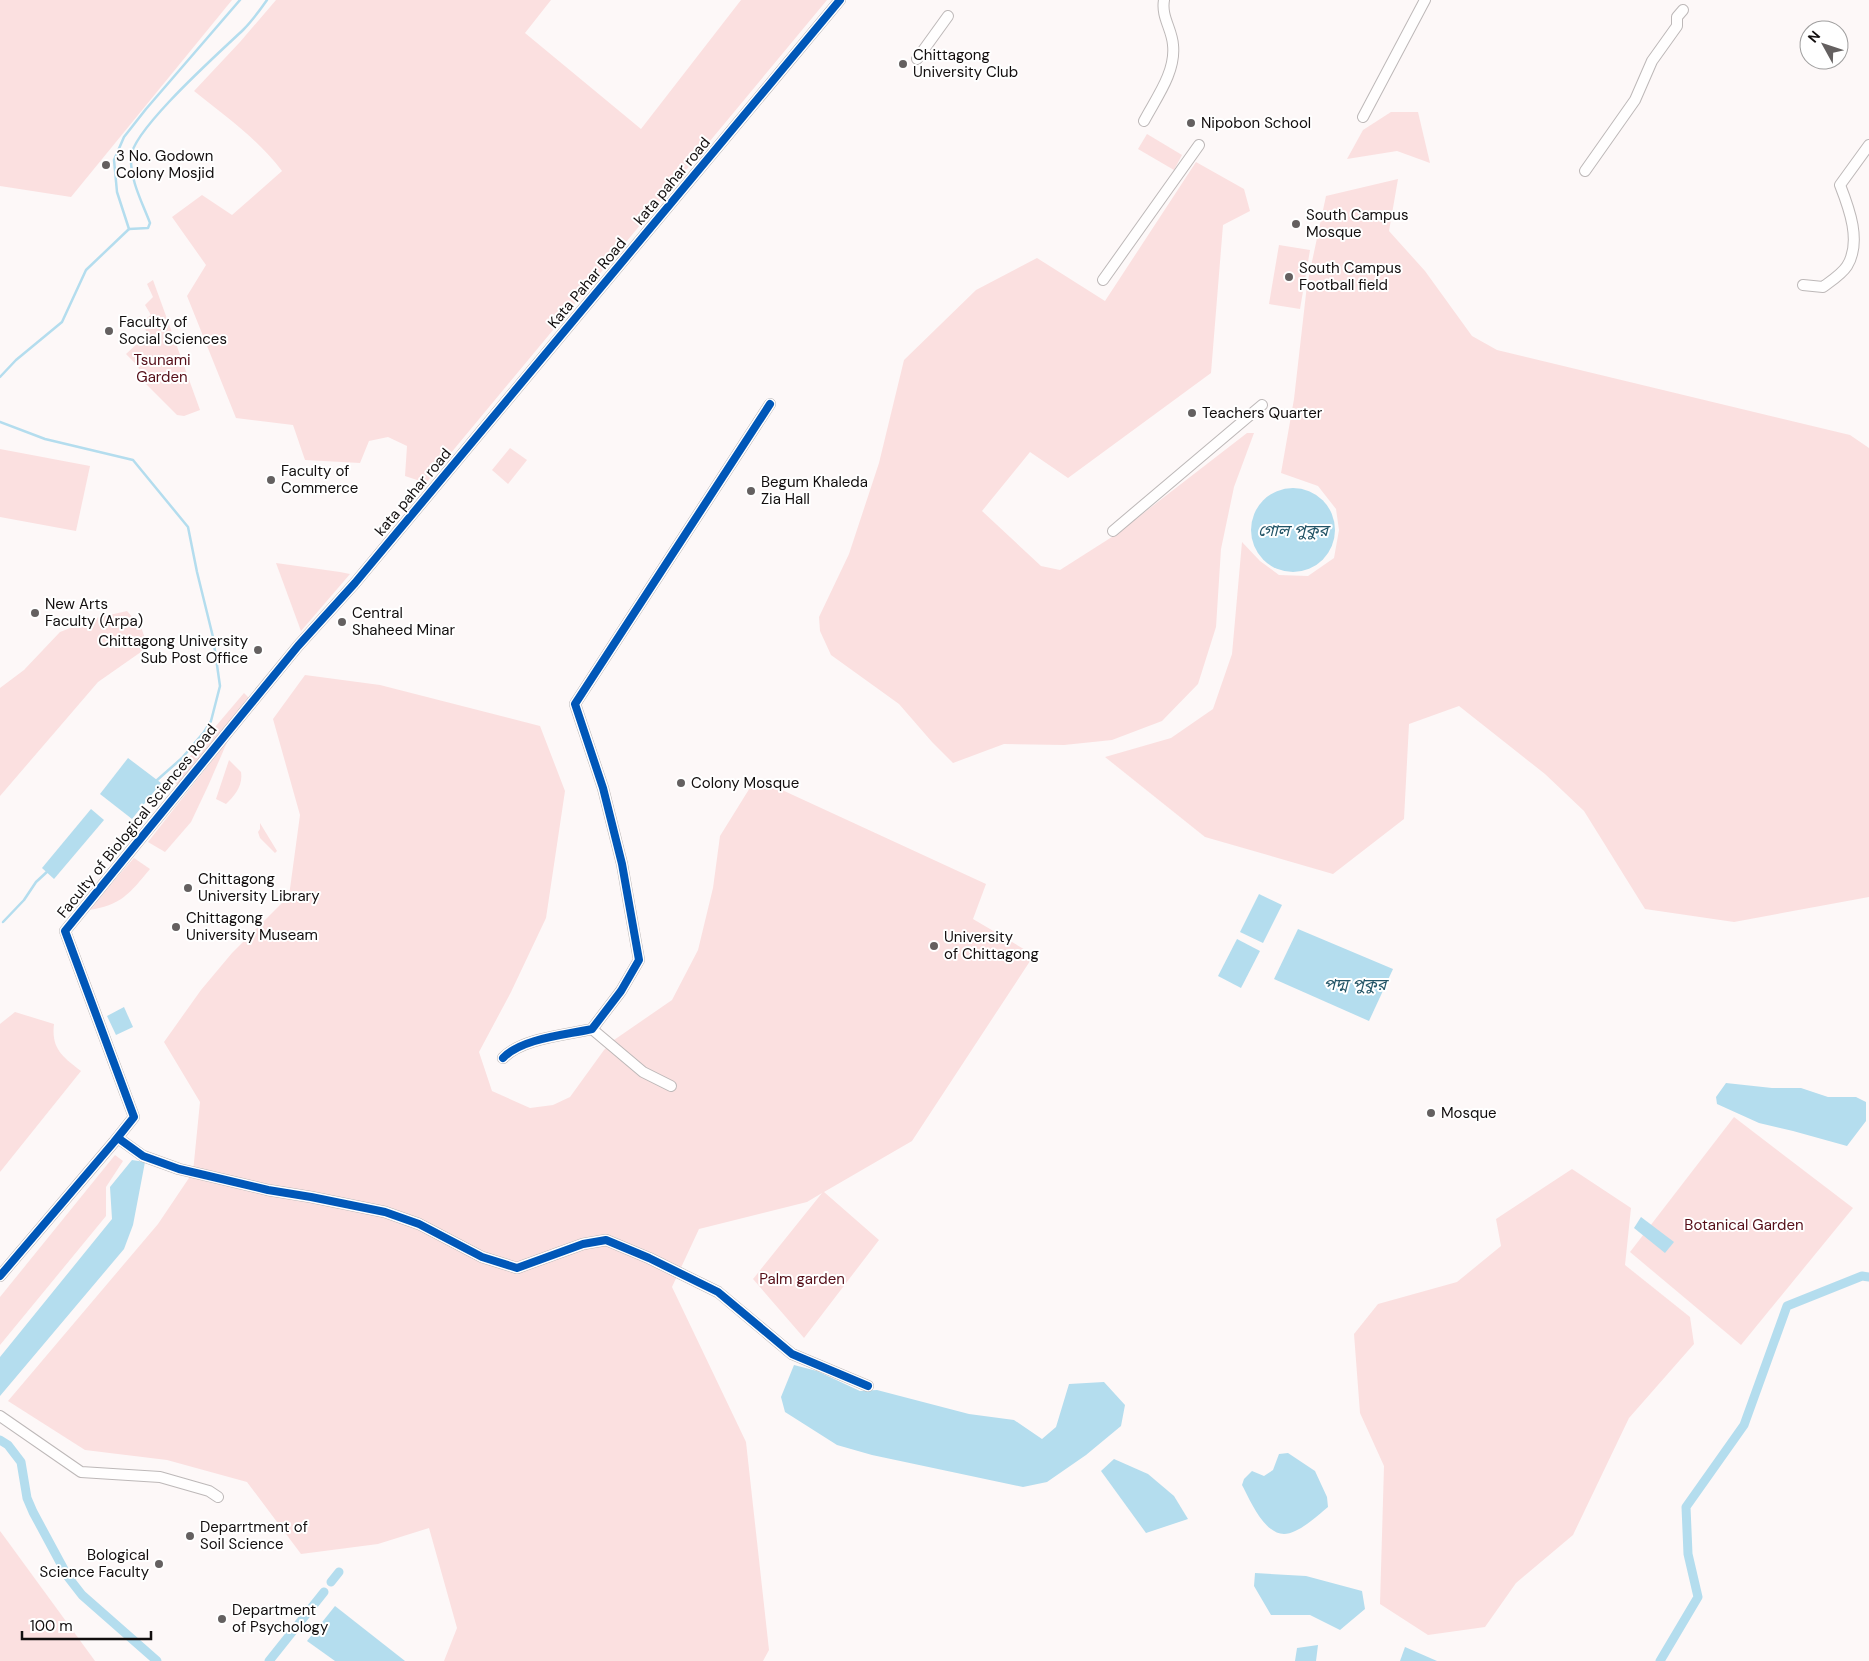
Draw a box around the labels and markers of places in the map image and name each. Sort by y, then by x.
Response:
place label: Chittagong University Club [913,45,1018,82]
marker: Chittagong University Club [897,58,909,70]
place label: Nipobon School [1201,113,1311,133]
marker: Nipobon School [1185,117,1197,129]
place label: 3 No. Godown Colony Mosjid [116,146,214,183]
marker: 3 No. Godown Colony Mosjid [100,159,112,171]
place label: South Campus Mosque [1306,205,1408,242]
marker: South Campus Mosque [1290,218,1302,230]
place label: South Campus Football field [1299,258,1401,295]
marker: South Campus Football field [1283,271,1295,283]
place label: Faculty of Social Sciences [119,312,227,349]
marker: Faculty of Social Sciences [103,325,115,337]
place label: Teachers Quarter [1202,403,1323,423]
marker: Teachers Quarter [1186,407,1198,419]
place label: Faculty of Commerce [281,461,358,498]
place label: Begum Khaleda Zia Hall [761,472,868,509]
marker: Faculty of Commerce [265,474,277,486]
marker: Begum Khaleda Zia Hall [745,485,757,497]
place label: New Arts Faculty (Arpa) [45,594,143,631]
place label: Central Shaheed Minar [352,603,456,640]
marker: New Arts Faculty (Arpa) [29,607,41,619]
marker: Central Shaheed Minar [336,616,348,628]
place label: Chittagong University Sub Post Office [98,631,249,668]
marker: Chittagong University Sub Post Office [252,644,264,656]
place label: Colony Mosque [691,773,799,793]
marker: Colony Mosque [675,777,687,789]
place label: Chittagong University Library [198,869,320,906]
marker: Chittagong University Library [182,882,194,894]
place label: Chittagong University Museam [186,908,318,945]
marker: Chittagong University Museam [170,921,182,933]
place label: University of Chittagong [944,927,1039,964]
marker: University of Chittagong [928,940,940,952]
place label: Mosque [1441,1103,1497,1123]
marker: Mosque [1425,1107,1437,1119]
place label: Deparrtment of Soil Science [200,1517,308,1554]
marker: Deparrtment of Soil Science [184,1530,196,1542]
place label: Bological Science Faculty [39,1545,150,1582]
marker: Bological Science Faculty [153,1558,165,1570]
place label: Department of Psychology [232,1600,329,1637]
marker: Department of Psychology [216,1613,228,1625]

